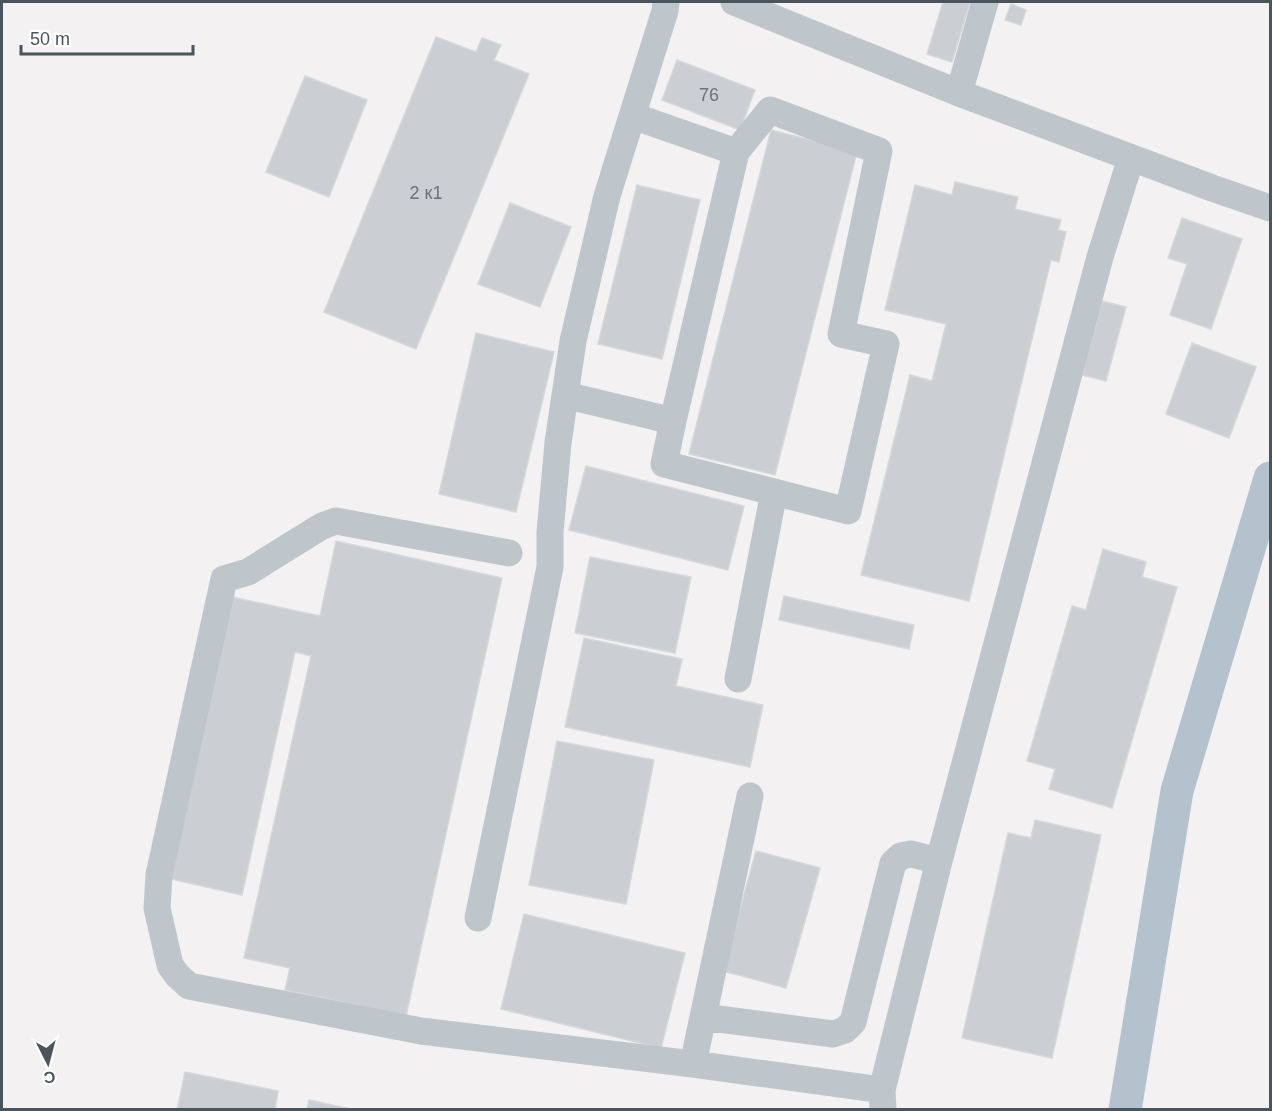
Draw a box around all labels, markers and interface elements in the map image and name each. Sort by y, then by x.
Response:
scale bar [21,18,194,56]
text: 50 m [30,29,70,49]
house number: 76 [699,85,719,105]
house number: 2 к1 [410,183,442,203]
north arrow [18,1033,78,1093]
text: С [42,1068,56,1087]

